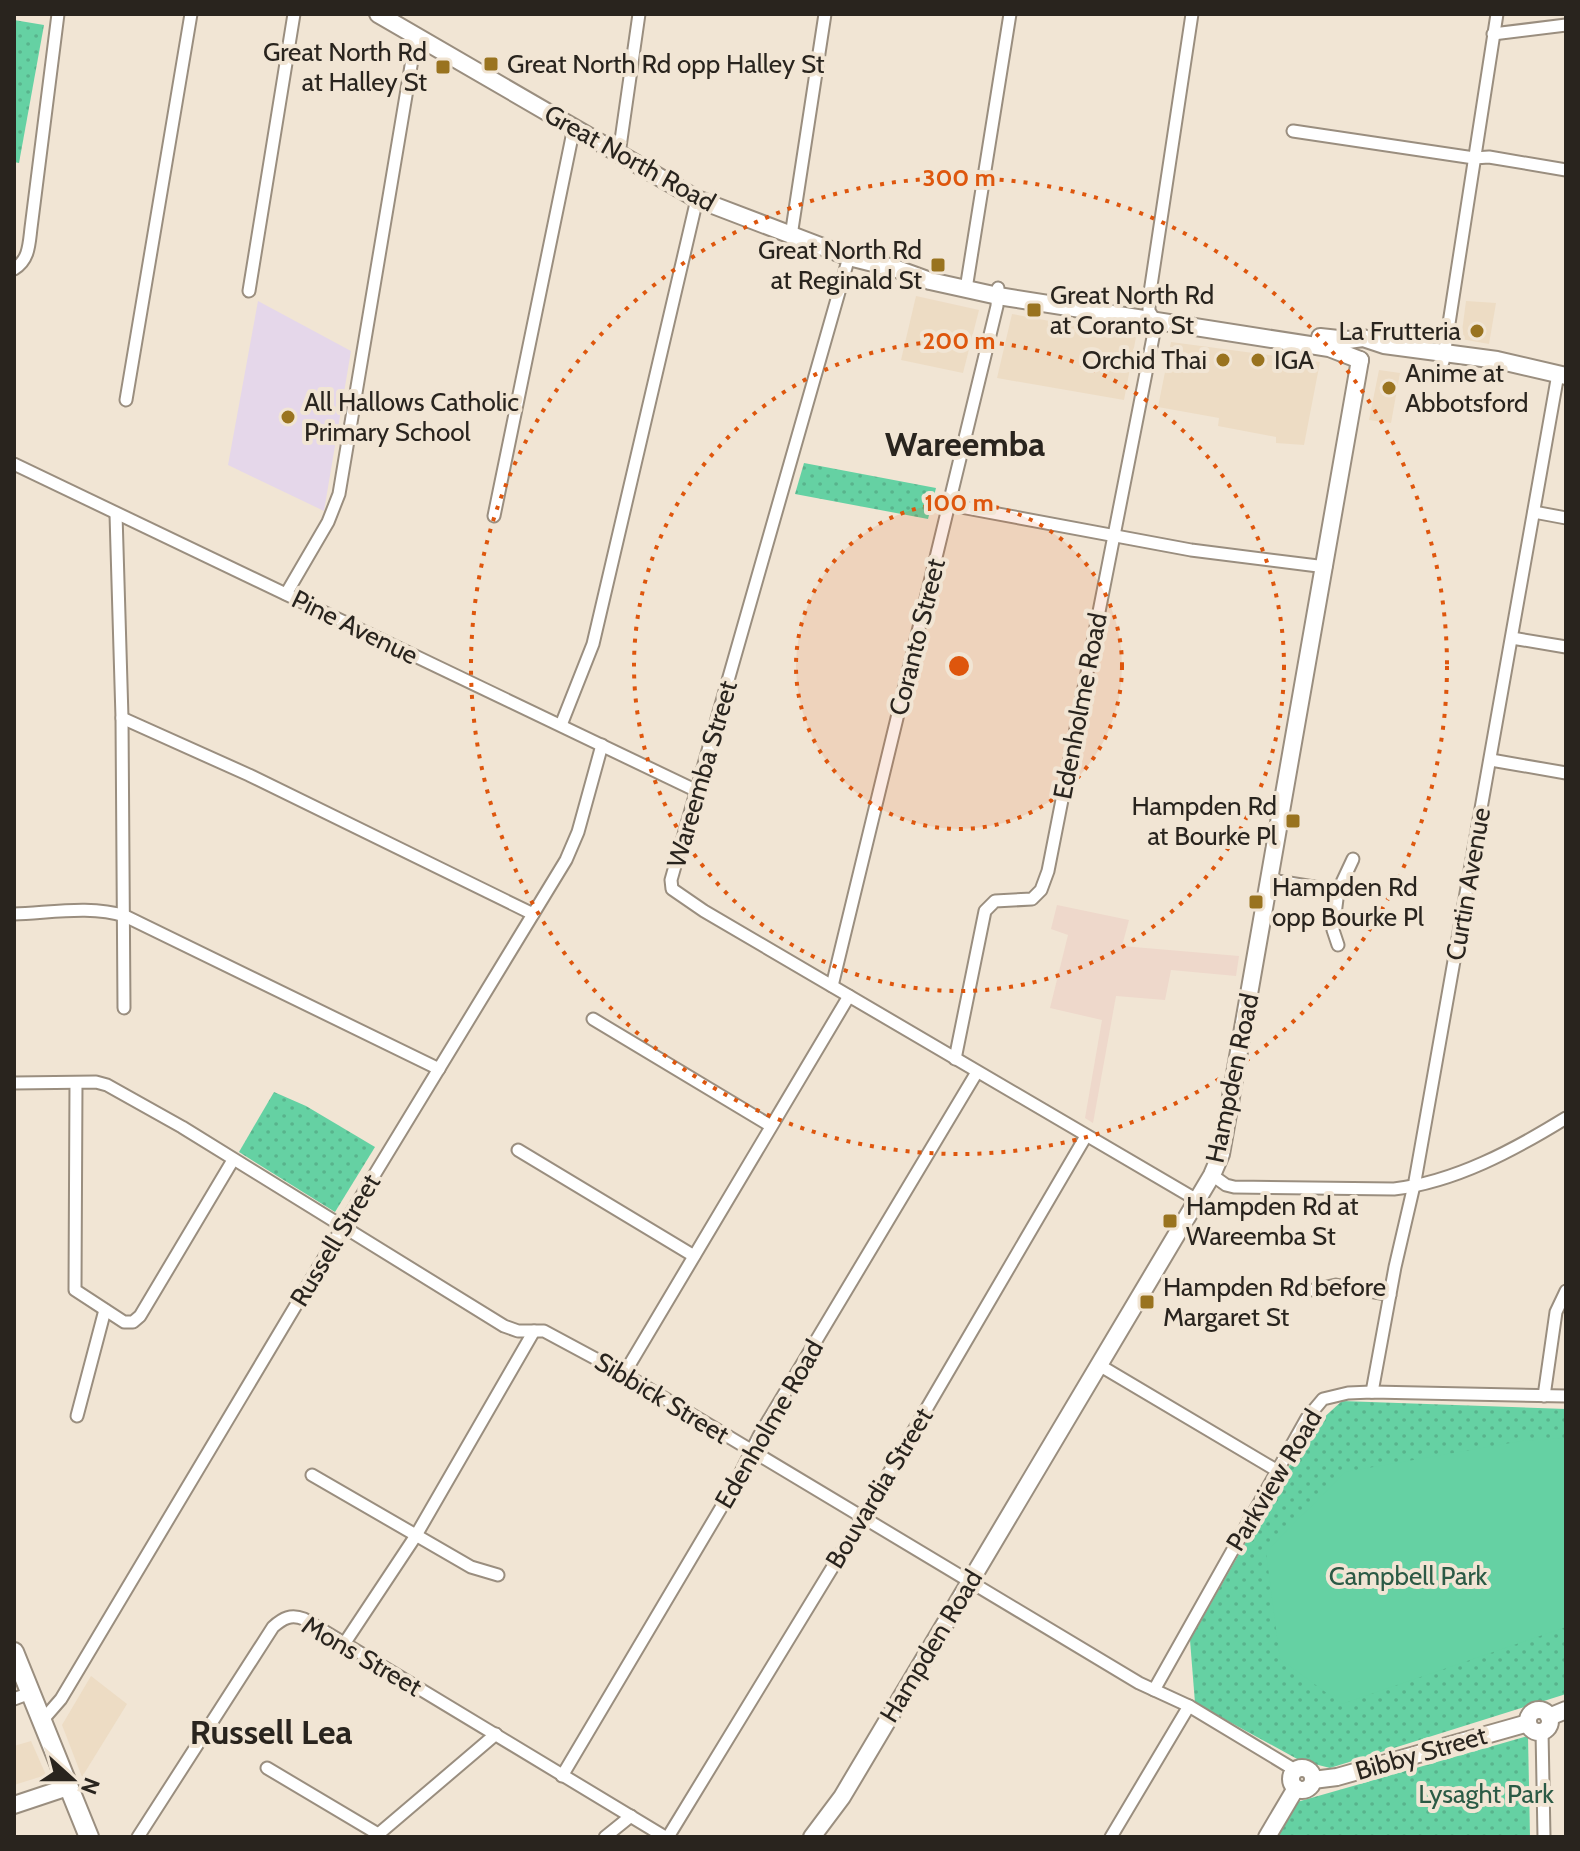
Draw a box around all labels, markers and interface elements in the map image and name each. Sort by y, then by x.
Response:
place label: Great North Rd at Halley St [263,36,427,98]
place label: Great North Rd opp Halley St [507,48,825,80]
marker: Great North Rd opp Halley St [482,55,500,73]
marker: Great North Rd at Halley St [434,58,452,76]
street label: Great North Road [539,98,721,218]
text: 300 m [922,163,996,192]
place label: Great North Rd at Reginald St [758,234,922,296]
marker: Great North Rd at Reginald St [929,256,947,274]
place label: Great North Rd at Coranto St [1050,279,1214,341]
marker: Great North Rd at Coranto St [1025,301,1043,319]
place label: La Frutteria [1338,315,1462,347]
marker: La Frutteria [1468,322,1486,340]
text: 200 m [923,326,995,355]
place label: Orchid Thai [1082,344,1207,376]
place label: IGA [1274,344,1314,376]
marker: Orchid Thai [1214,351,1232,369]
marker: IGA [1249,351,1267,369]
place label: Anime at Abbotsford [1405,357,1528,419]
marker: Anime at Abbotsford [1380,379,1398,397]
place label: All Hallows Catholic Primary School [304,386,519,448]
marker: All Hallows Catholic Primary School [279,408,297,426]
district label: Wareemba [885,423,1045,465]
text: 100 m [924,488,994,517]
street label: Coranto Street [882,555,952,719]
street label: Pine Avenue [287,583,423,671]
street label: Edenholme Road [1046,610,1114,802]
centre of rings [945,652,973,680]
street label: Wareemba Street [660,677,744,871]
place label: Hampden Rd at Bourke Pl [1131,790,1277,852]
street label: Curtin Avenue [1439,805,1497,963]
marker: Hampden Rd at Bourke Pl [1284,812,1302,830]
place label: Hampden Rd opp Bourke Pl [1272,871,1424,933]
marker: Hampden Rd opp Bourke Pl [1247,893,1265,911]
street label: Hampden Road [1198,990,1266,1166]
street label: Russell Street [283,1168,387,1312]
place label: Hampden Rd at Wareemba St [1186,1190,1359,1252]
marker: Hampden Rd at Wareemba St [1161,1212,1179,1230]
place label: Hampden Rd before Margaret St [1163,1271,1386,1333]
marker: Hampden Rd before Margaret St [1138,1293,1156,1311]
street label: Edenholme Road [708,1334,830,1514]
street label: Sibbick Street [589,1345,735,1451]
street label: Bouvardia Street [819,1402,940,1574]
street label: Parkview Road [1219,1403,1329,1557]
park label: Campbell Park [1329,1560,1488,1592]
street label: Hampden Road [873,1564,989,1728]
street label: Mons Street [296,1609,428,1703]
district label: Russell Lea [190,1711,352,1753]
street label: Bibby Street [1352,1719,1491,1787]
north arrow [32,1739,112,1819]
text: N [75,1774,106,1798]
park label: Lysaght Park [1418,1778,1554,1810]

